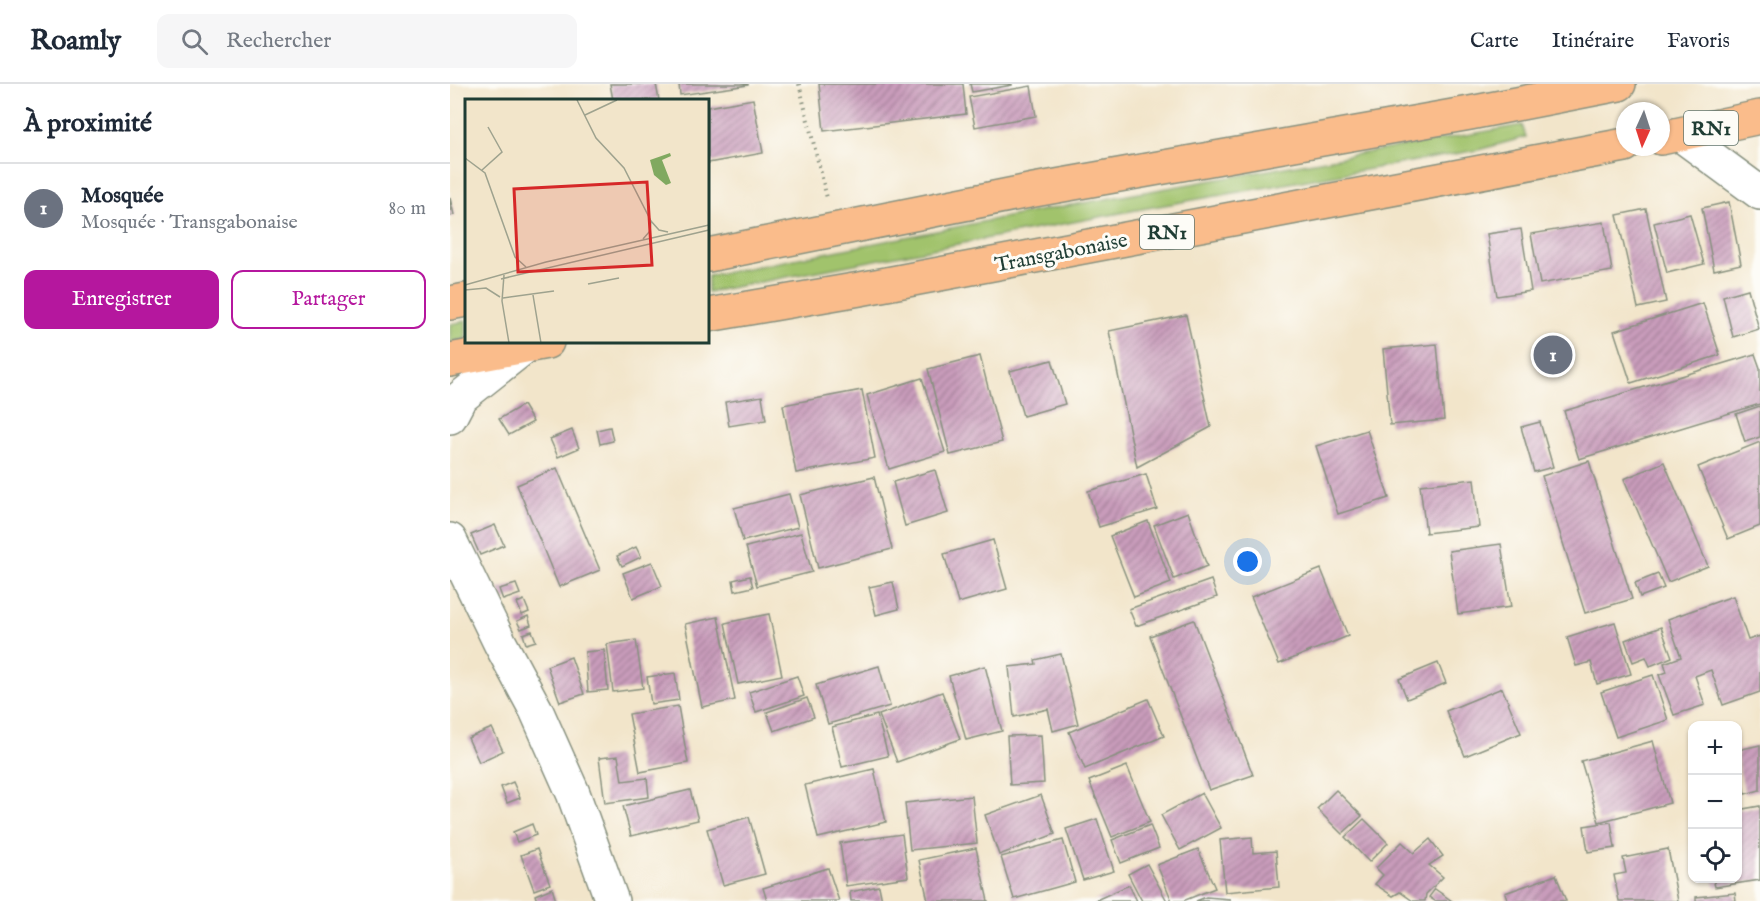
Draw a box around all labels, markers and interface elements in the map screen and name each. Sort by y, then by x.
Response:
search box [157,14,577,68]
text: Roamly [30,24,121,59]
icon: search [178,25,211,58]
text: Rechercher [226,27,331,55]
text: Carte [1470,28,1519,55]
text: Itinéraire [1552,28,1634,55]
text: Favoris [1667,28,1730,55]
inset map [465,99,710,344]
north arrow [1616,102,1670,156]
text: À proximité [24,107,152,140]
road number: RN1 [1684,111,1738,145]
text: Mosquée [81,182,164,210]
text: 1 [40,196,47,221]
text: 80 m [389,196,426,221]
text: Mosquée · Transgabonaise [81,210,298,235]
road number: RN1 [1140,215,1194,249]
street label: Transgabonaise [993,227,1130,280]
button: Enregistrer [24,270,219,329]
button: Partager [231,270,426,329]
pin: 1 [1534,332,1572,378]
your location [1233,547,1262,576]
map controls [1688,721,1742,883]
button: + [1688,721,1742,775]
button: − [1688,775,1742,829]
button: locate [1688,829,1742,883]

